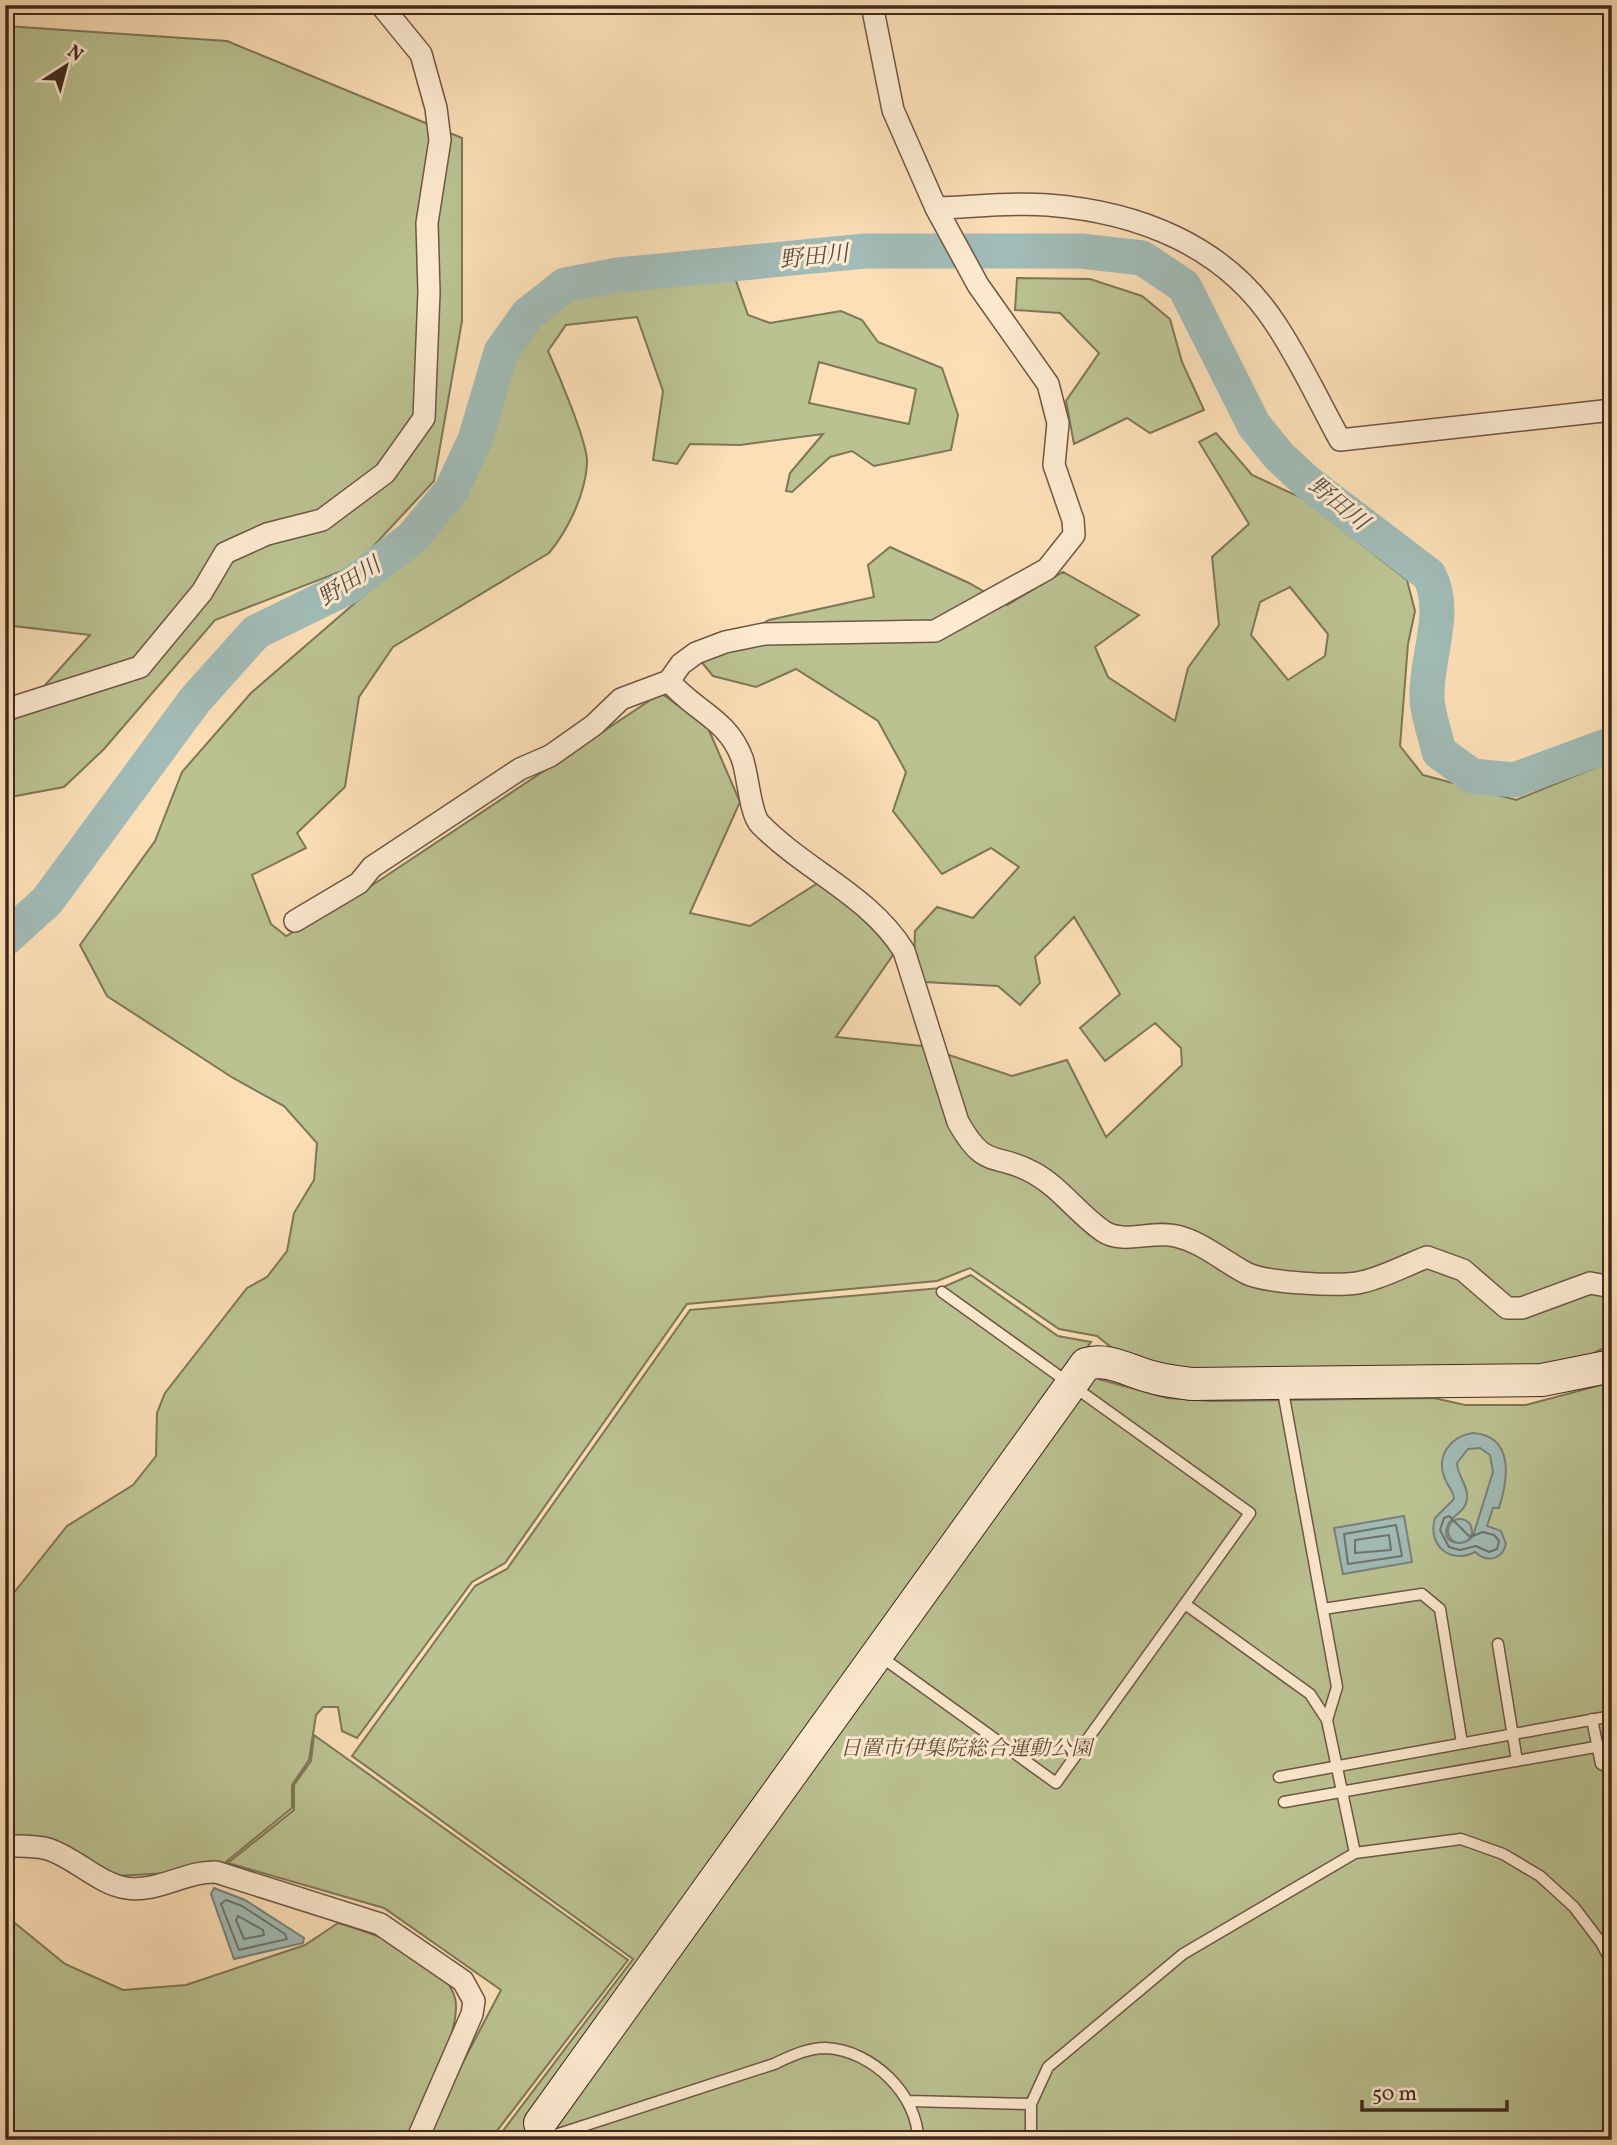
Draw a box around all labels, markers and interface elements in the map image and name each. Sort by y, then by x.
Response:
north arrow [32,32,102,102]
text: N [62,39,88,69]
water label: 野田川 [778,238,853,278]
water label: 野田川 [1301,470,1377,541]
water label: 野田川 [312,549,390,615]
park label: 日置市伊集院総合運動公園 [840,1735,1095,1764]
scale bar [1362,2068,1507,2112]
text: 50 m [1372,2080,1417,2109]

